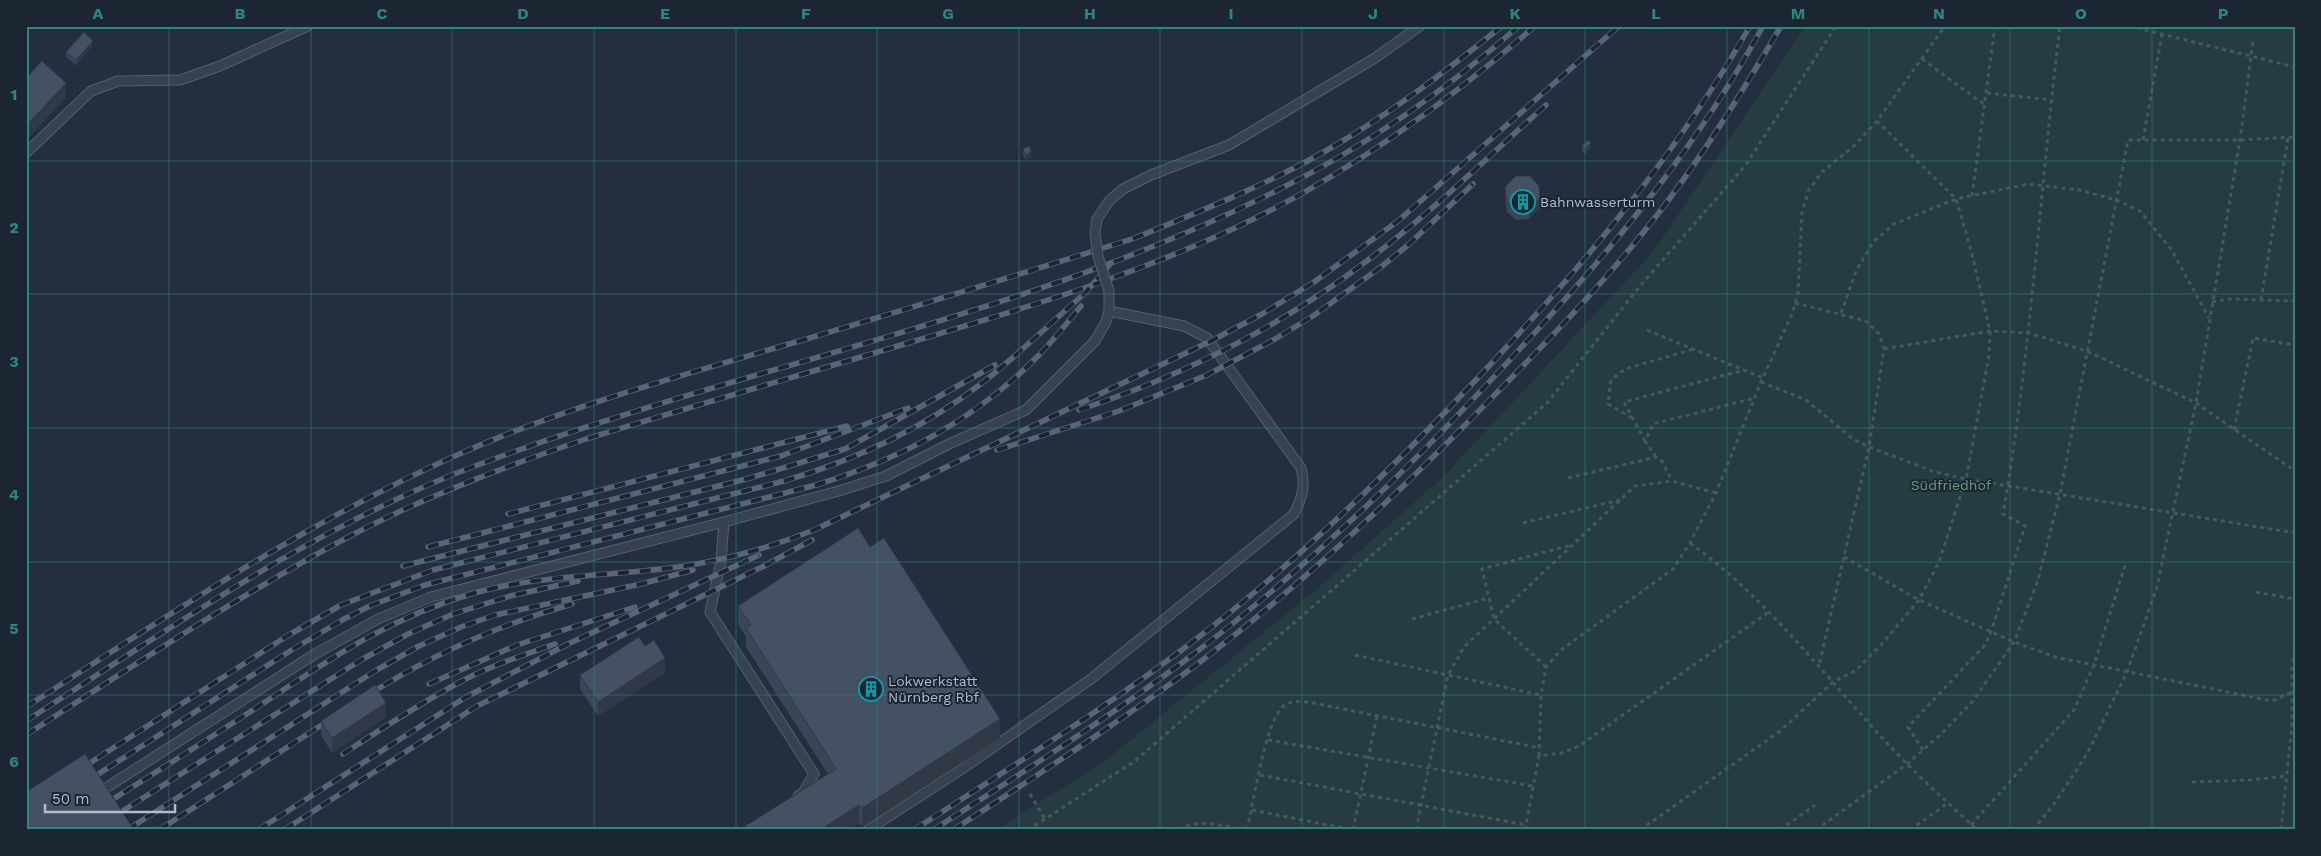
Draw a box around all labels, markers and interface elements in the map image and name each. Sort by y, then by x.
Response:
text: A [93,4,104,23]
text: B [235,4,246,23]
text: C [377,4,388,23]
text: D [517,4,529,23]
text: E [660,4,670,23]
text: F [801,4,811,23]
text: G [942,4,954,23]
text: H [1084,4,1096,23]
text: I [1228,4,1234,23]
text: J [1368,4,1378,23]
text: K [1509,4,1521,23]
text: L [1651,4,1661,23]
text: M [1791,4,1805,23]
text: N [1933,4,1945,23]
text: O [2075,4,2087,23]
text: P [2218,4,2229,23]
text: 1 [11,85,17,104]
building icon: Bahnwasserturm [1510,189,1536,215]
place label: Bahnwasserturm [1540,194,1655,210]
text: 2 [9,218,19,237]
text: 3 [9,352,19,371]
park label: Südfriedhof [1911,477,1992,493]
text: 4 [9,485,19,504]
text: 5 [9,619,19,638]
place label: Lokwerkstatt Nürnberg Rbf [888,673,980,705]
building icon: Lokwerkstatt Nürnberg Rbf [858,676,884,702]
text: 6 [9,752,19,771]
scale bar [45,781,175,813]
text: 50 m [52,790,89,808]

